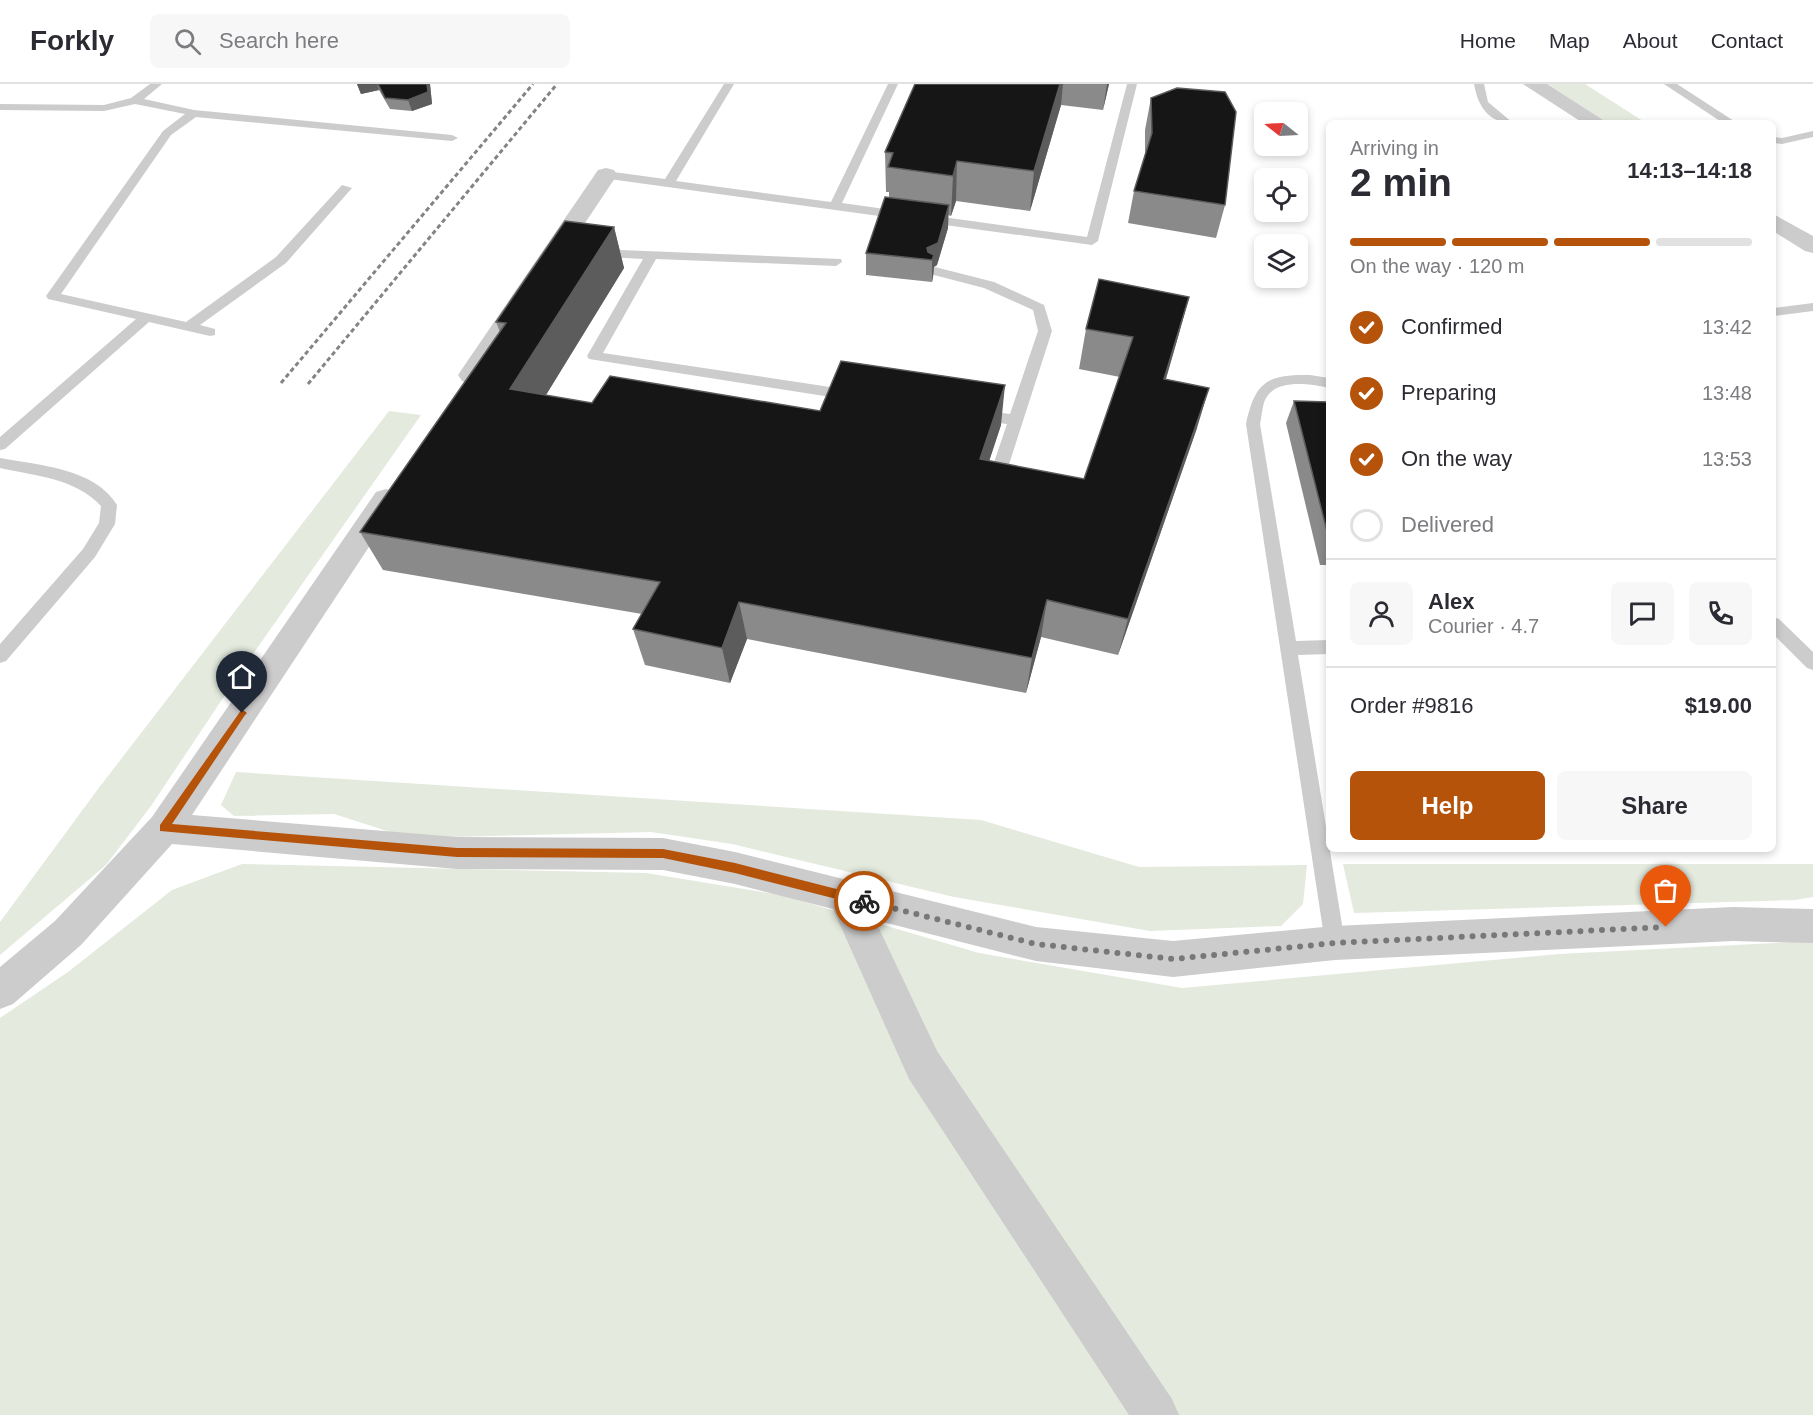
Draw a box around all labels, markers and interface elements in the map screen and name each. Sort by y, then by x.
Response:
search box [150,14,570,68]
text: Forkly [30,25,114,56]
icon: search [171,25,204,58]
text: Search here [219,28,339,53]
text: Home [1460,29,1516,52]
text: Map [1549,29,1590,52]
text: About [1623,29,1678,52]
text: Contact [1711,29,1783,52]
north arrow [1254,102,1308,156]
map controls [1254,102,1308,288]
text: Arriving in [1350,137,1439,159]
text: 14:13–14:18 [1627,158,1752,183]
text: 2 min [1350,161,1452,204]
button: locate [1254,168,1308,222]
button: layers [1254,234,1308,288]
text: On the way · 120 m [1350,255,1525,277]
icon: check [1350,311,1383,344]
text: Confirmed [1401,314,1502,339]
text: 13:42 [1702,316,1752,338]
icon: check [1350,377,1383,410]
text: Preparing [1401,380,1496,405]
text: 13:48 [1702,382,1752,404]
icon: check [1350,443,1383,476]
text: On the way [1401,446,1512,471]
text: 13:53 [1702,448,1752,470]
text: Delivered [1401,512,1494,537]
button: person [1350,582,1413,645]
button: chat [1611,582,1674,645]
button: phone [1689,582,1752,645]
text: Alex [1428,589,1474,614]
text: Courier · 4.7 [1428,615,1539,637]
pin [216,651,267,713]
icon: home [225,660,258,693]
text: Order #9816 [1350,693,1474,718]
text: $19.00 [1685,693,1752,718]
button: Help [1350,771,1545,840]
button: Share [1557,771,1752,840]
pin [1640,865,1691,927]
courier [834,871,894,931]
icon: bag [1649,874,1682,907]
icon: bike [848,885,881,918]

